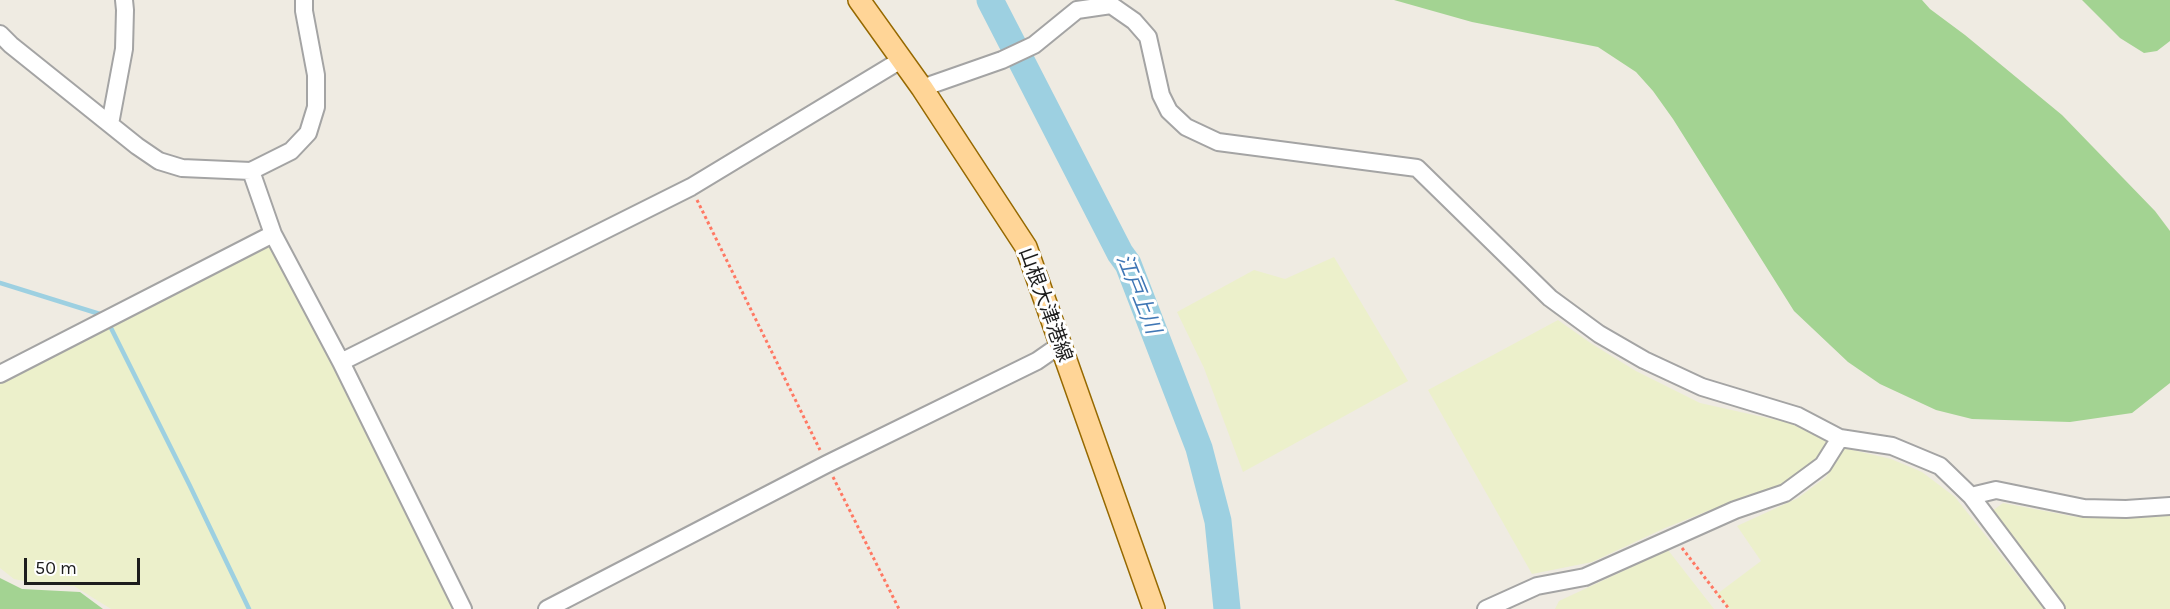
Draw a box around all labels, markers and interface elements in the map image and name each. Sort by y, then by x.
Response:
street label: 山根大津港線 [1013,245,1077,365]
water label: 江戸上川 [1111,250,1165,338]
scale bar [27,546,142,584]
text: 50 m [35,557,77,579]

